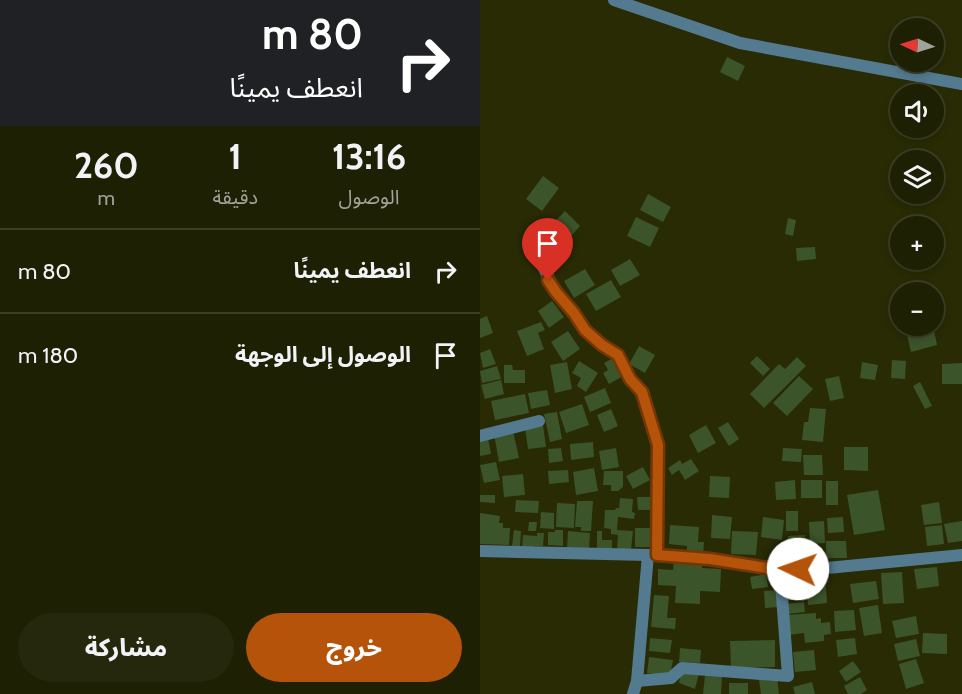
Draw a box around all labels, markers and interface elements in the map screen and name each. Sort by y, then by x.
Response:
text: 80 m [262,8,363,60]
north arrow [890,18,944,72]
map controls [890,18,944,336]
icon: right [384,24,462,102]
text: انعطف يمينًا [229,71,363,104]
button: sound [890,84,944,138]
text: 1 [229,134,242,178]
text: 13:16 [332,134,406,178]
text: 260 [74,143,139,187]
button: layers [890,150,944,204]
text: دقيقة [212,185,258,209]
text: الوصول [339,185,399,209]
text: m [97,186,115,210]
button: + [890,216,944,270]
pin [522,218,573,280]
icon: arrive [531,227,564,260]
icon: right [429,255,462,288]
text: انعطف يمينًا [294,257,411,284]
text: 80 m [18,258,71,285]
button: − [890,282,944,336]
icon: arrive [429,339,462,372]
text: الوصول إلى الوجهة [235,341,411,368]
text: 180 m [18,342,78,369]
position arrow [766,537,830,601]
button: مشاركة [18,613,234,682]
button: خروج [246,613,462,682]

